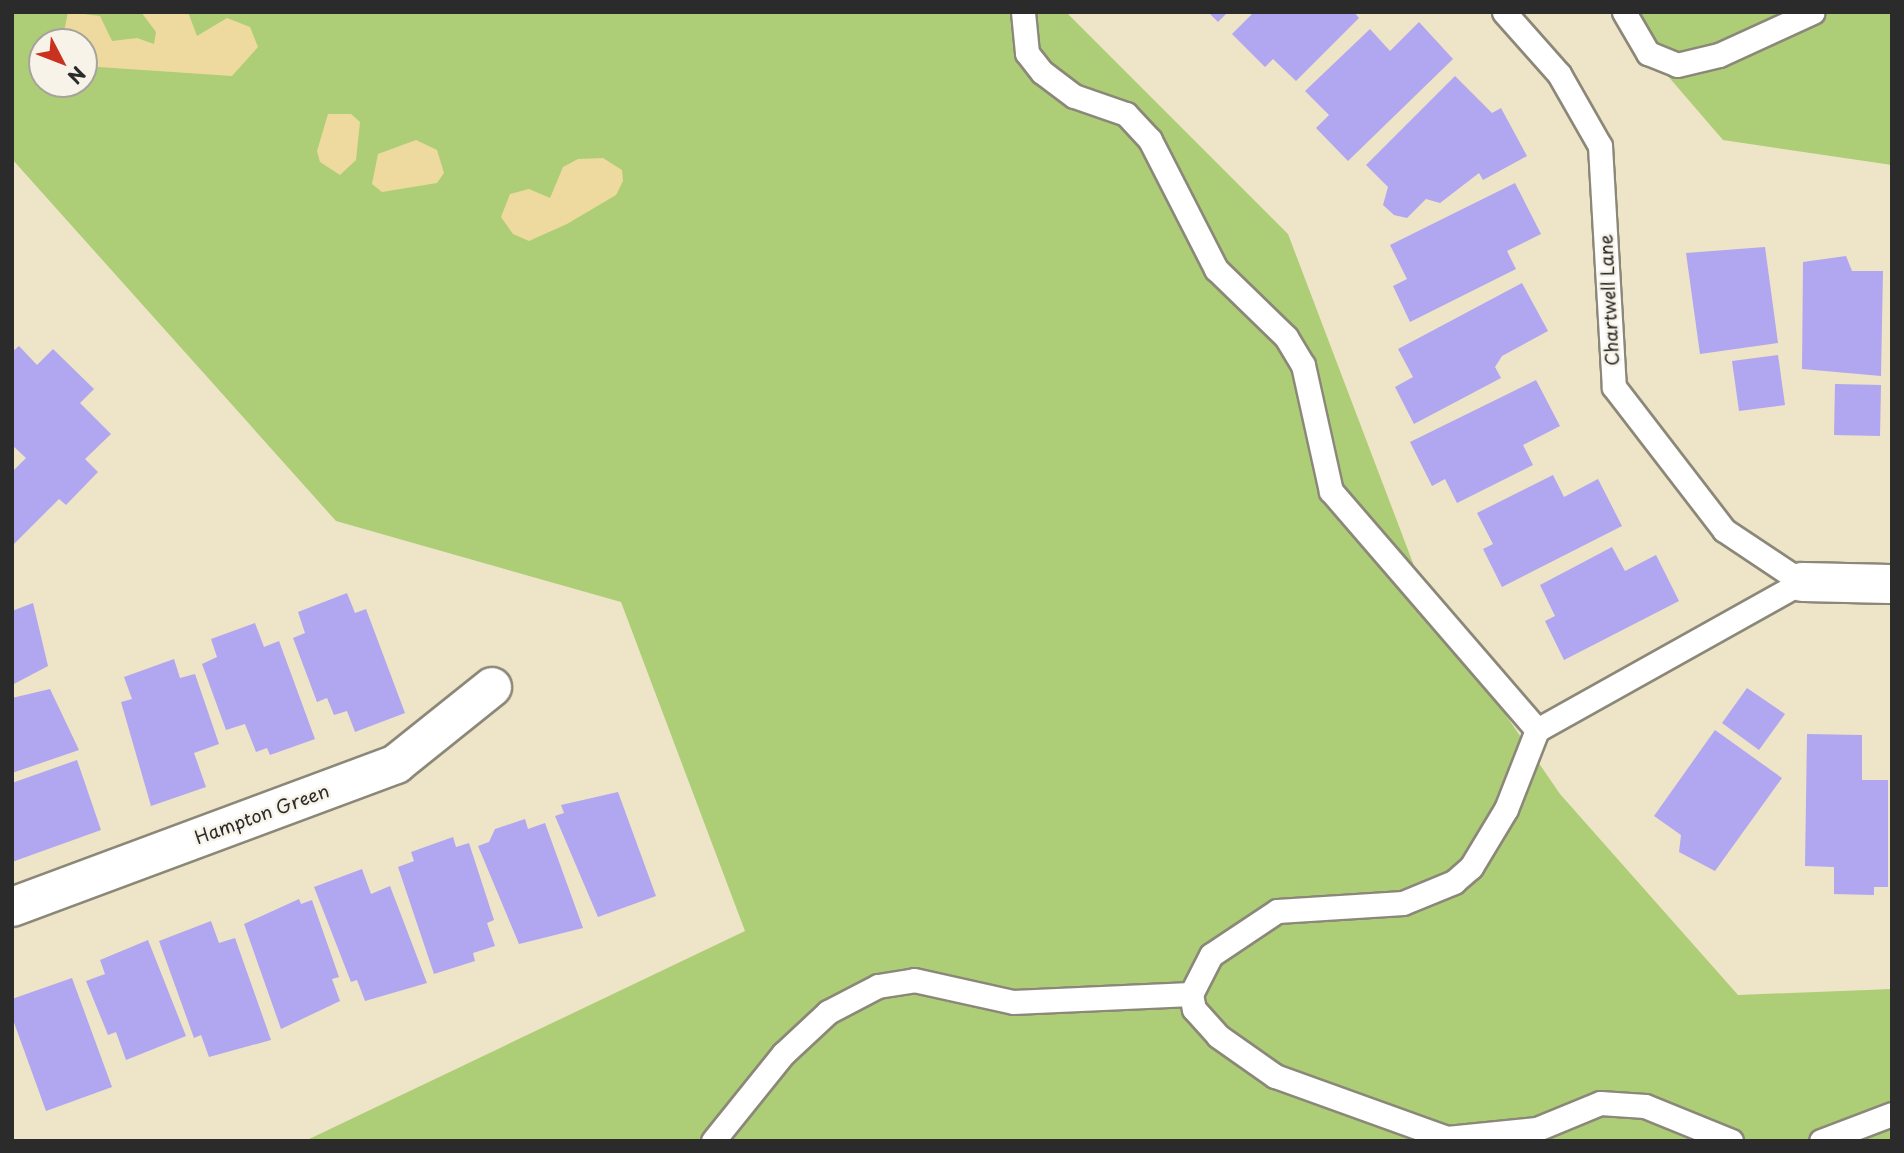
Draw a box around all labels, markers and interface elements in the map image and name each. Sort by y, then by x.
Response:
north arrow [28,28,98,98]
text: N [62,61,93,91]
street label: Chartwell Lane [1595,233,1623,367]
street label: Hampton Green [192,780,332,848]

